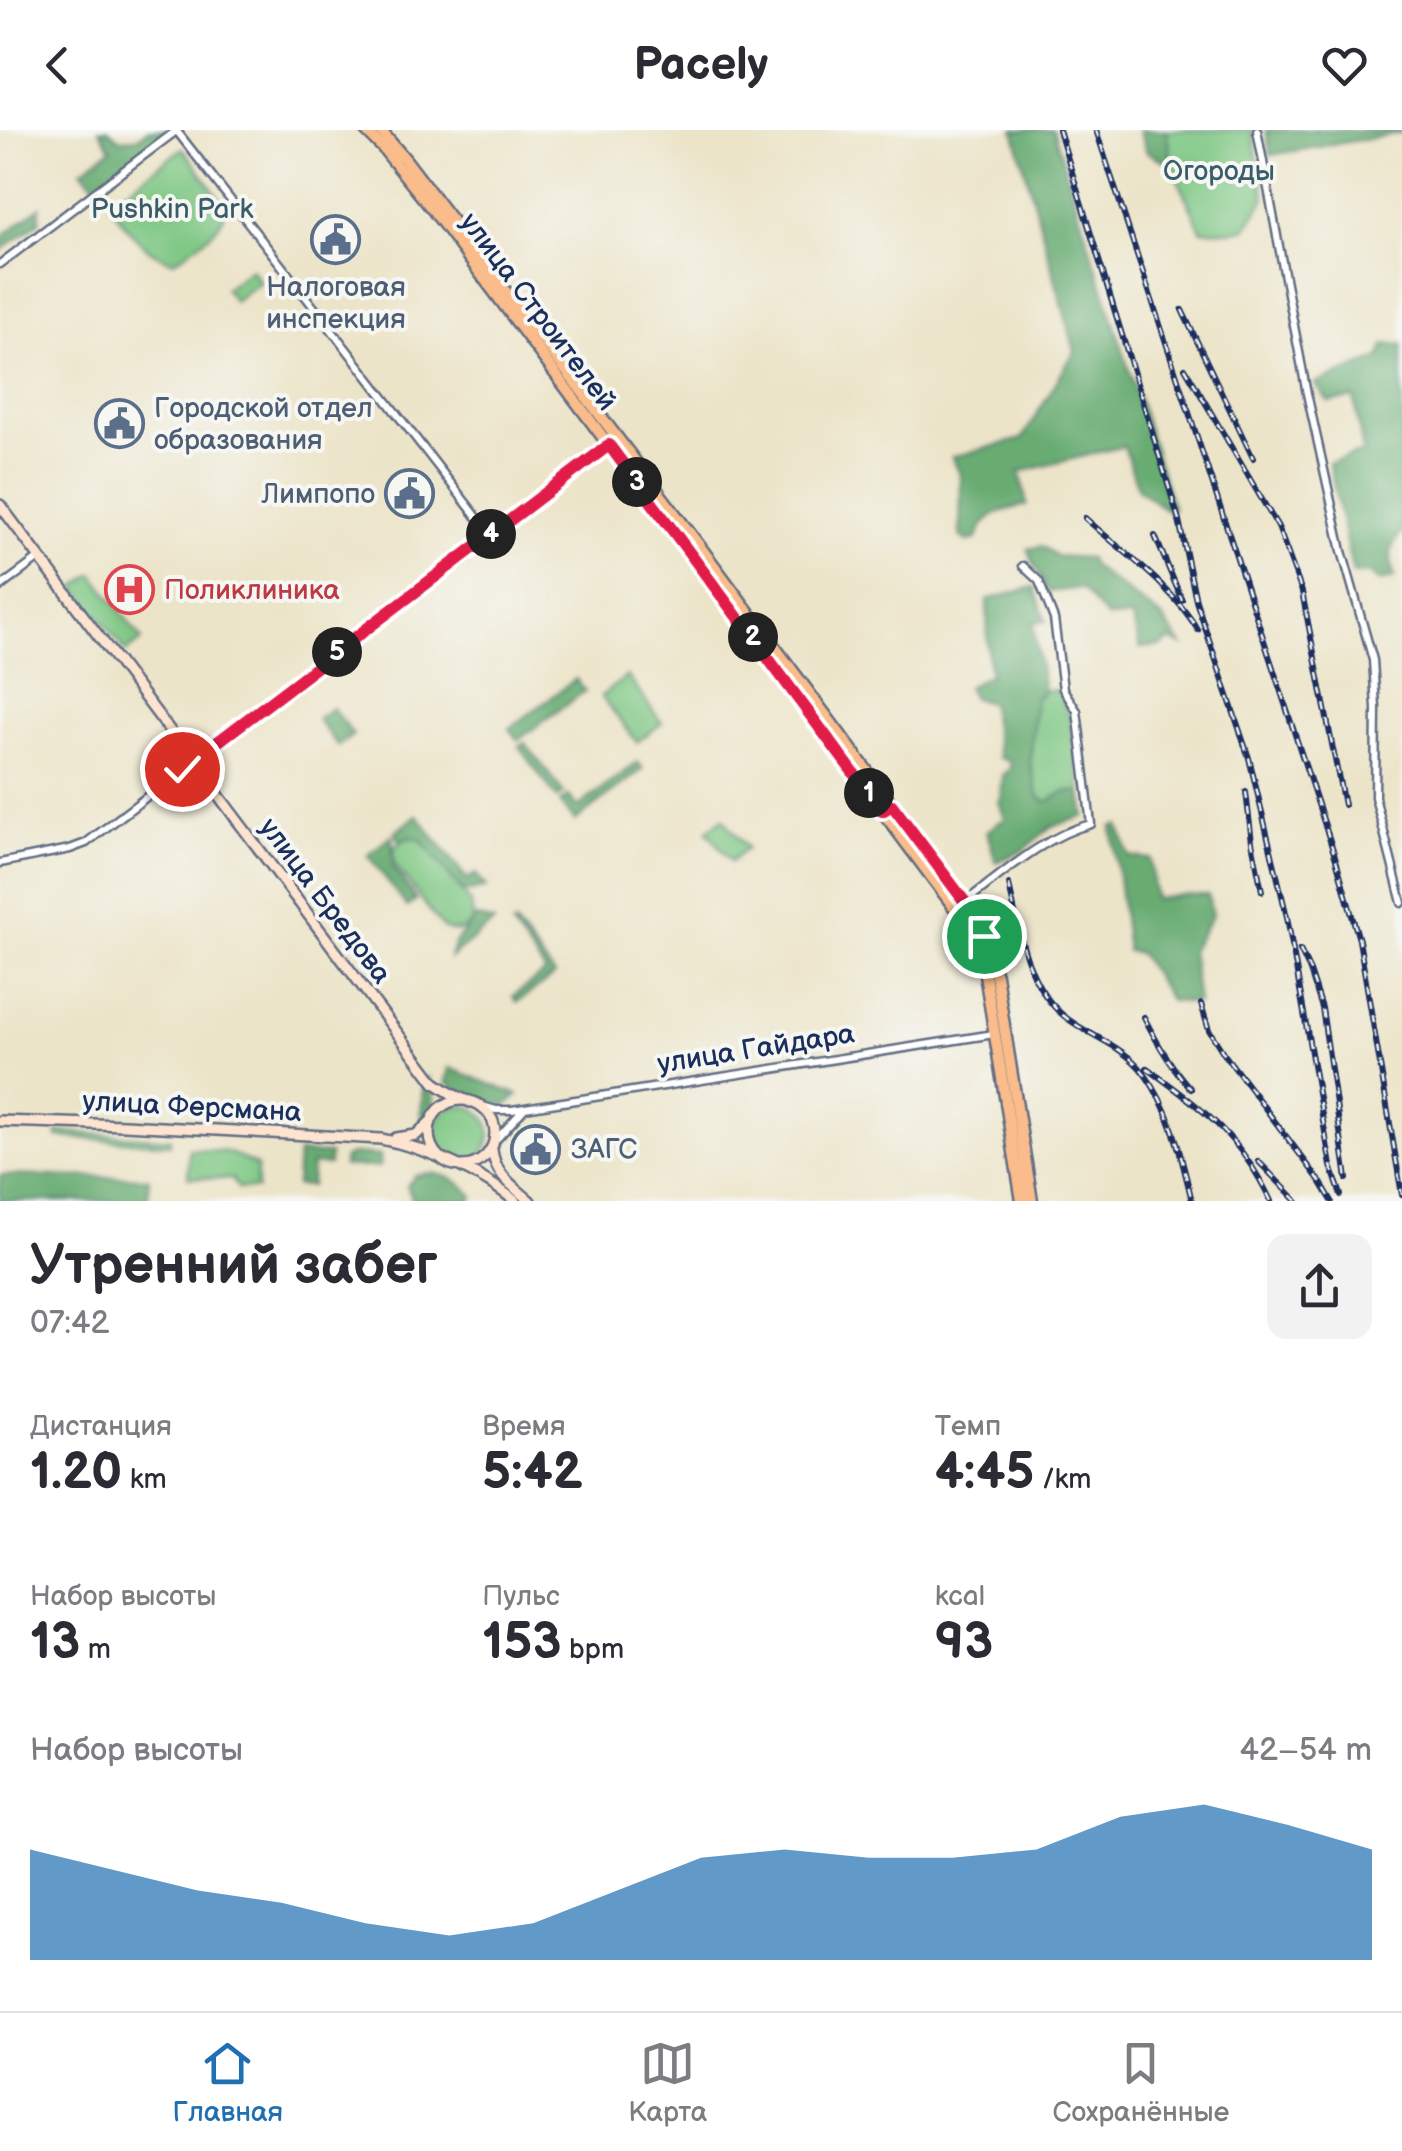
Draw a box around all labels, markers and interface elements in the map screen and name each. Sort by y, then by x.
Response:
icon: back [30,38,85,93]
text: Pacely [634,38,768,93]
icon: heart [1317,38,1372,93]
park label: Огороды [1163,155,1275,188]
park label: Pushkin Park [91,193,253,226]
street label: улица Строителей [453,207,623,417]
public building icon: Налоговая инспекция [310,213,362,265]
place label: Налоговая инспекция [266,271,406,336]
place label: Городской отдел образования [154,392,373,457]
public building icon: Городской отдел образования [93,398,145,450]
pin: 3 [612,457,662,507]
text: 3 [629,465,645,498]
public building icon: Лимпопо [384,468,436,520]
place label: Лимпопо [260,478,375,511]
pin: 4 [466,509,516,559]
text: 4 [483,517,499,550]
hospital icon: Поликлиника [103,564,155,616]
place label: Поликлиника [164,574,340,607]
pin: 2 [728,612,778,662]
text: 2 [745,620,761,653]
pin: 5 [312,627,362,677]
text: 5 [329,635,345,668]
pin [140,727,225,812]
icon: check [155,742,210,797]
pin: 1 [844,768,894,818]
text: 1 [863,776,875,809]
street label: улица Бредова [252,812,398,991]
pin [942,894,1027,979]
icon: arrive [957,909,1012,964]
street label: улица Гайдара [655,1017,857,1081]
street label: улица Ферсмана [82,1085,303,1129]
public building icon: ЗАГС [510,1123,562,1175]
place label: ЗАГС [571,1133,637,1166]
text: Утренний забег [30,1233,438,1300]
button: share [1267,1234,1372,1339]
text: 07:42 [30,1304,109,1343]
text: Дистанция [30,1410,172,1443]
text: Время [482,1410,566,1443]
text: Темп [935,1410,1001,1443]
text: 1.20 [30,1443,122,1503]
text: 5:42 [482,1443,583,1503]
text: 4:45 [935,1443,1034,1503]
text: km [122,1463,167,1496]
text: /km [1034,1463,1092,1496]
text: Набор высоты [30,1580,216,1613]
text: Пульс [482,1580,560,1613]
text: kcal [935,1580,985,1613]
text: 13 [30,1613,80,1673]
text: 153 [482,1613,561,1673]
text: 93 [935,1613,993,1673]
text: m [80,1633,111,1666]
text: bpm [561,1633,624,1666]
text: Набор высоты [30,1731,243,1770]
text: 42–54 m [1240,1731,1372,1770]
tab: Главная [173,2036,283,2129]
tab: Карта [628,2036,707,2129]
tab: Сохранённые [1052,2036,1229,2129]

